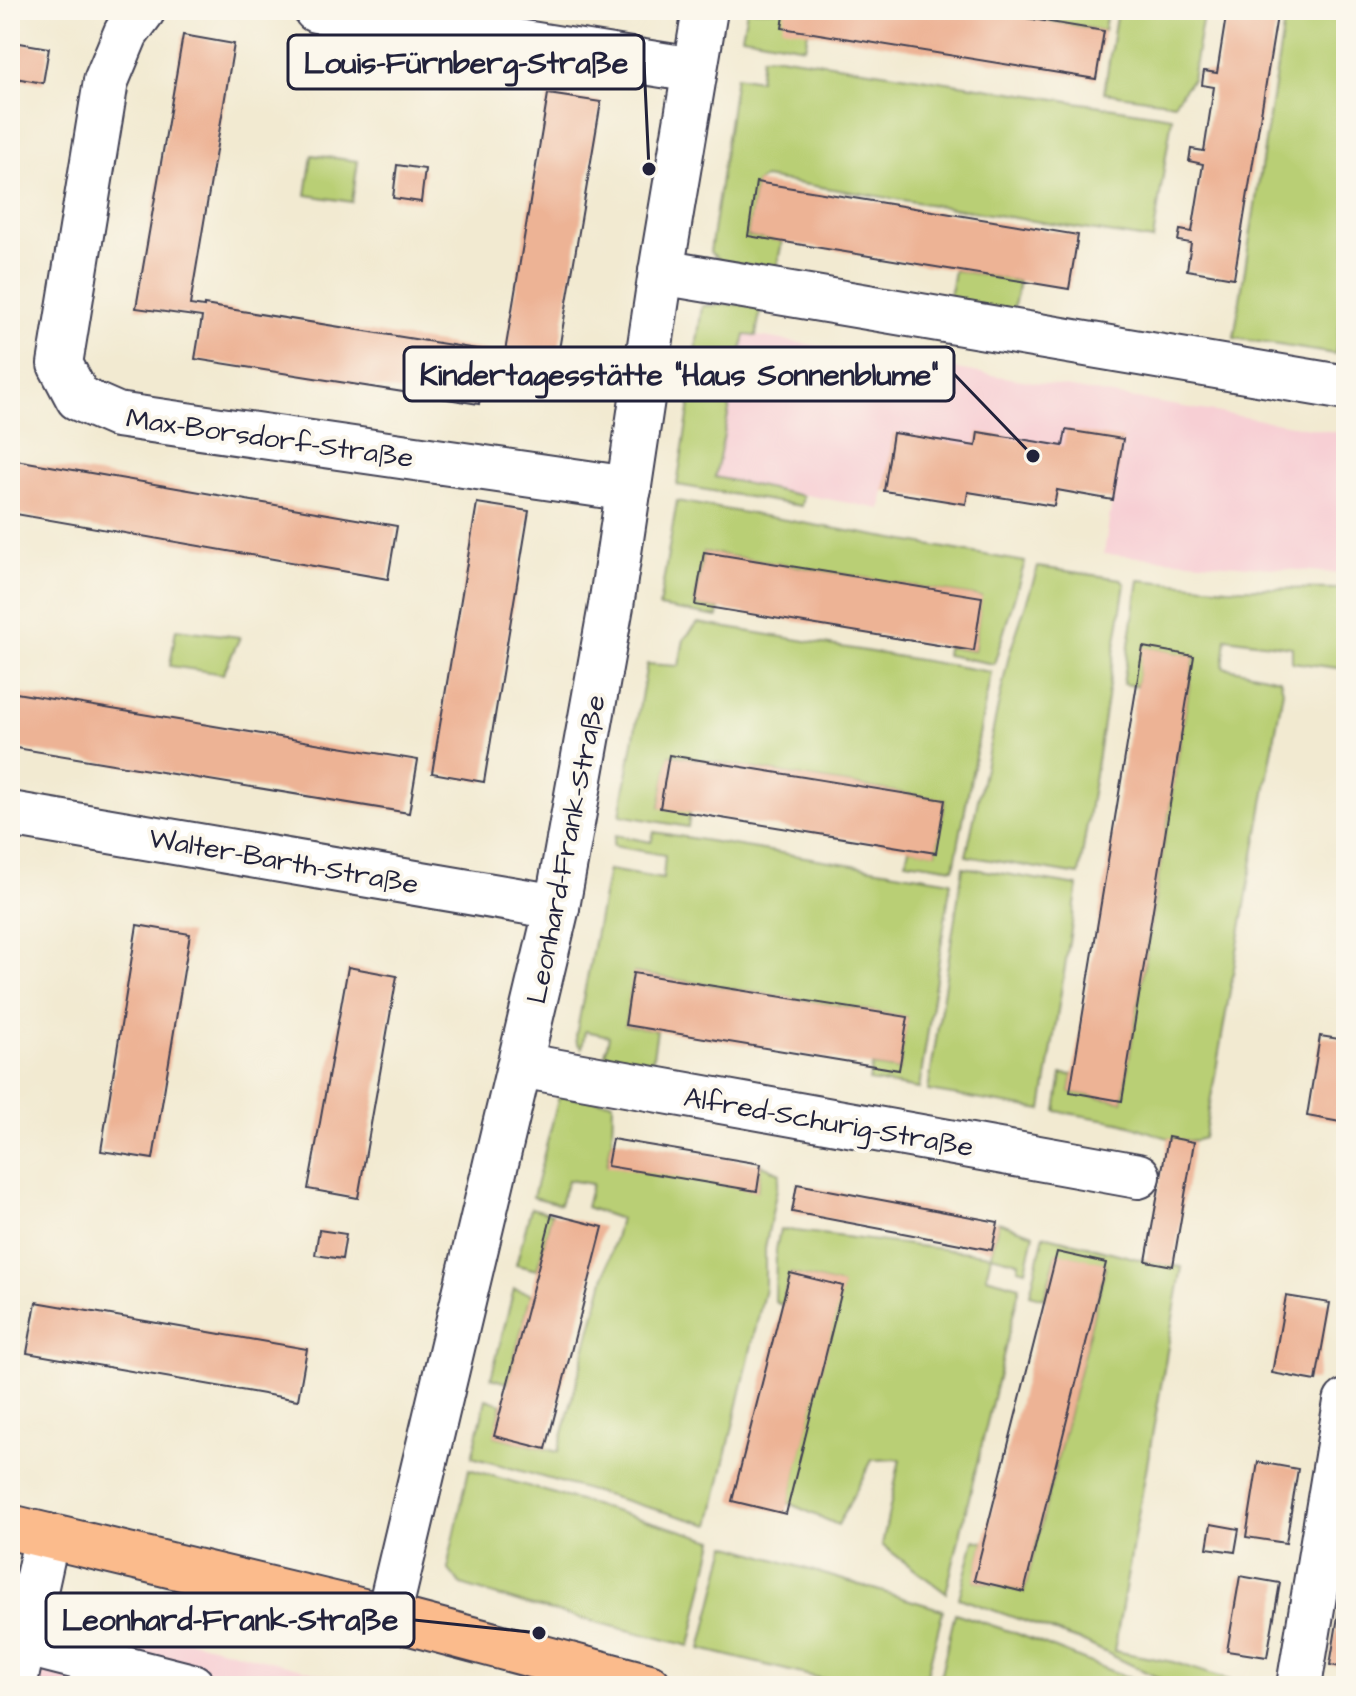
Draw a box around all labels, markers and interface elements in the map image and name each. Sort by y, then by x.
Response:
callout: Louis-Fürnberg-Straße [288,35,644,89]
text: Louis-Fürnberg-Straße [304,43,628,87]
callout: Kindertagesstätte "Haus Sonnenblume" [404,347,954,401]
text: Kindertagesstätte "Haus Sonnenblume" [420,355,938,399]
street label: Max-Borsdorf-Straße [124,399,416,478]
street label: Leonhard-Frank-Straße [517,691,616,1007]
street label: Walter-Barth-Straße [146,819,422,904]
street label: Alfred-Schurig-Straße [681,1078,977,1168]
callout: Leonhard-Frank-Straße [46,1593,414,1647]
text: Leonhard-Frank-Straße [62,1600,398,1642]

